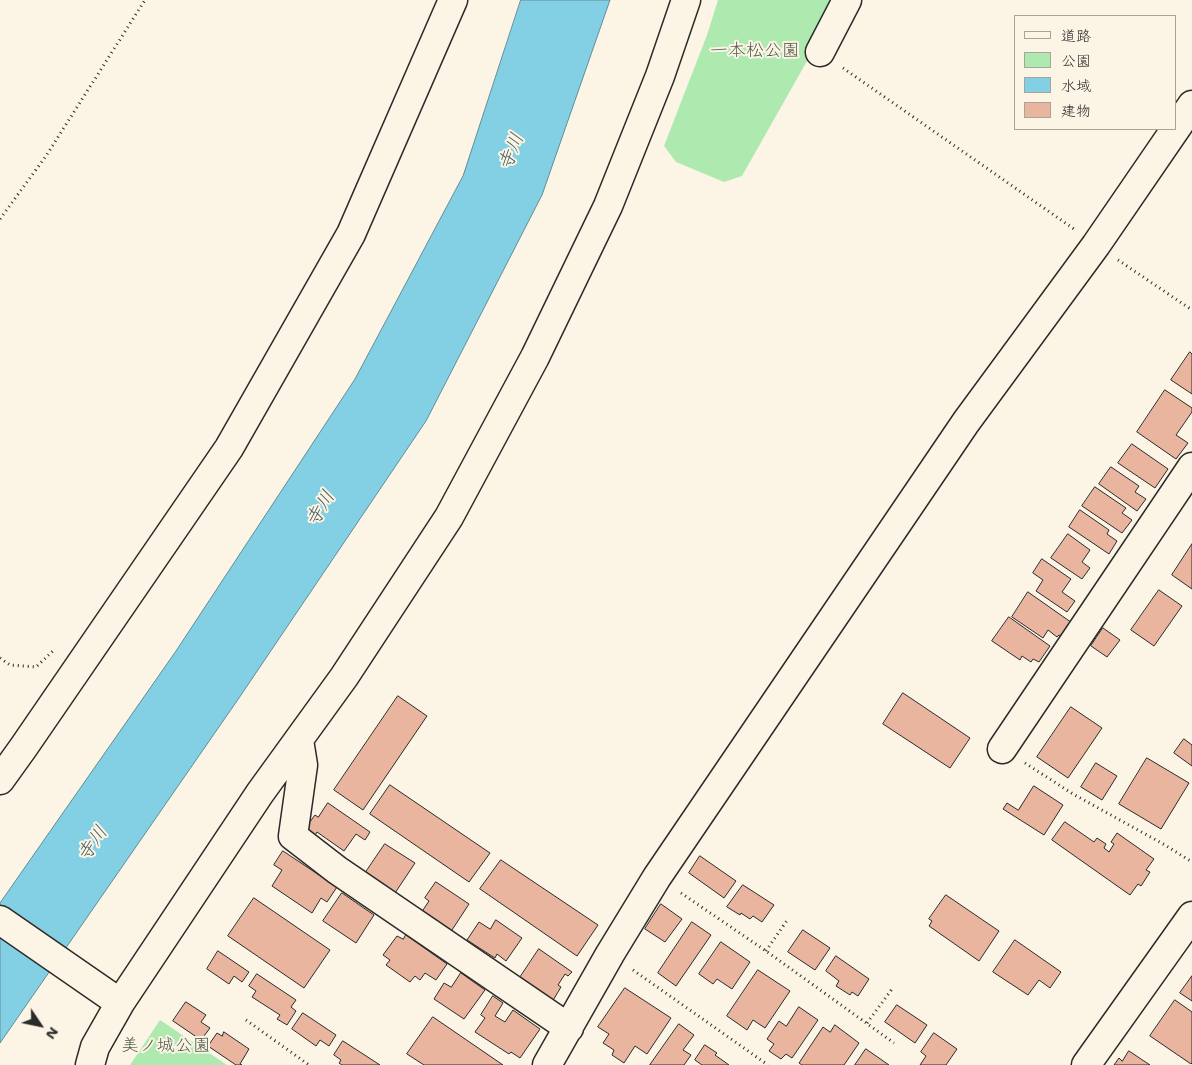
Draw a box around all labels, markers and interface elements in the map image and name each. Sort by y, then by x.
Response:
legend [1014,15,1177,130]
text: 道路 [1061,26,1091,46]
park label: 一本松公園 [710,40,800,62]
text: 公園 [1061,51,1091,71]
text: 水域 [1061,76,1091,96]
text: 建物 [1061,101,1091,121]
water label: 寺川 [494,130,530,174]
water label: 寺川 [301,487,341,531]
water label: 寺川 [73,822,113,866]
north arrow [15,1000,65,1050]
text: N [42,1024,63,1043]
park label: 美ノ城公園 [121,1035,211,1057]

